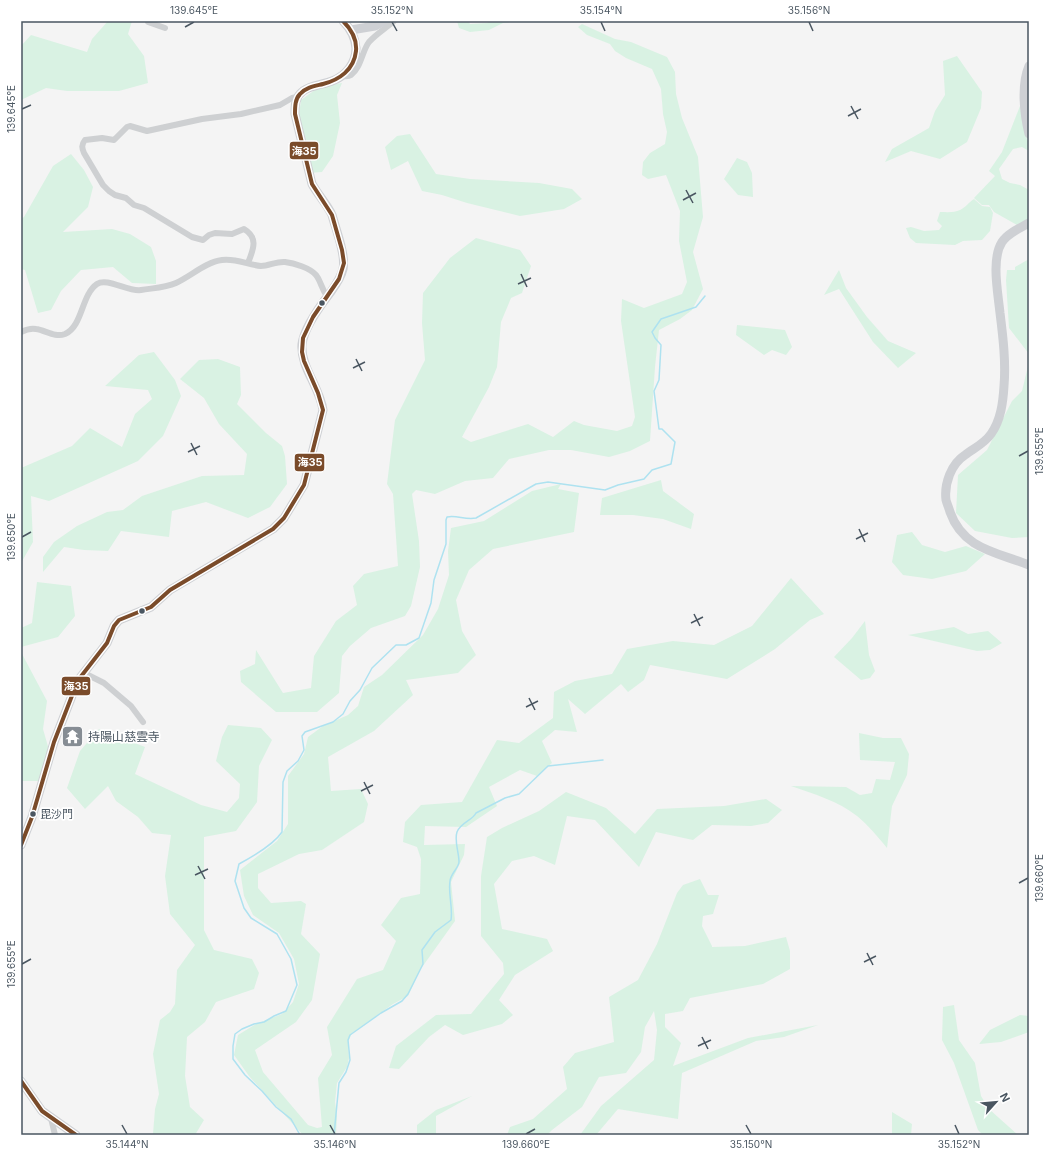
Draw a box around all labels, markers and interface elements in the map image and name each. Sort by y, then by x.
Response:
text: 139.645°E [170,4,218,16]
text: 35.152°N [371,4,413,16]
text: 35.154°N [580,4,622,16]
text: 35.156°N [788,4,830,16]
text: 139.645°E [5,85,17,133]
line badge: 海35 [289,141,319,160]
text: 海35 [291,144,317,158]
unlabelled marker [317,298,327,308]
text: 139.655°E [1033,427,1045,475]
line badge: 海35 [294,453,325,472]
text: 海35 [297,455,323,469]
text: 139.650°E [5,513,17,561]
unlabelled marker [137,606,147,616]
line badge: 海35 [61,676,91,696]
text: 海35 [63,679,89,693]
temple icon: 持陽山慈雲寺 [60,723,86,749]
place label: 持陽山慈雲寺 [88,729,160,744]
place label: 毘沙門 [40,807,73,821]
marker: 毘沙門 [28,809,38,819]
text: 139.660°E [1033,854,1045,902]
text: 139.655°E [5,940,17,988]
north arrow [976,1082,1016,1122]
text: N [997,1091,1013,1104]
text: 35.144°N [106,1138,148,1150]
text: 35.146°N [314,1138,356,1150]
text: 139.660°E [502,1138,550,1150]
text: 35.150°N [730,1138,772,1150]
text: 35.152°N [938,1138,980,1150]

